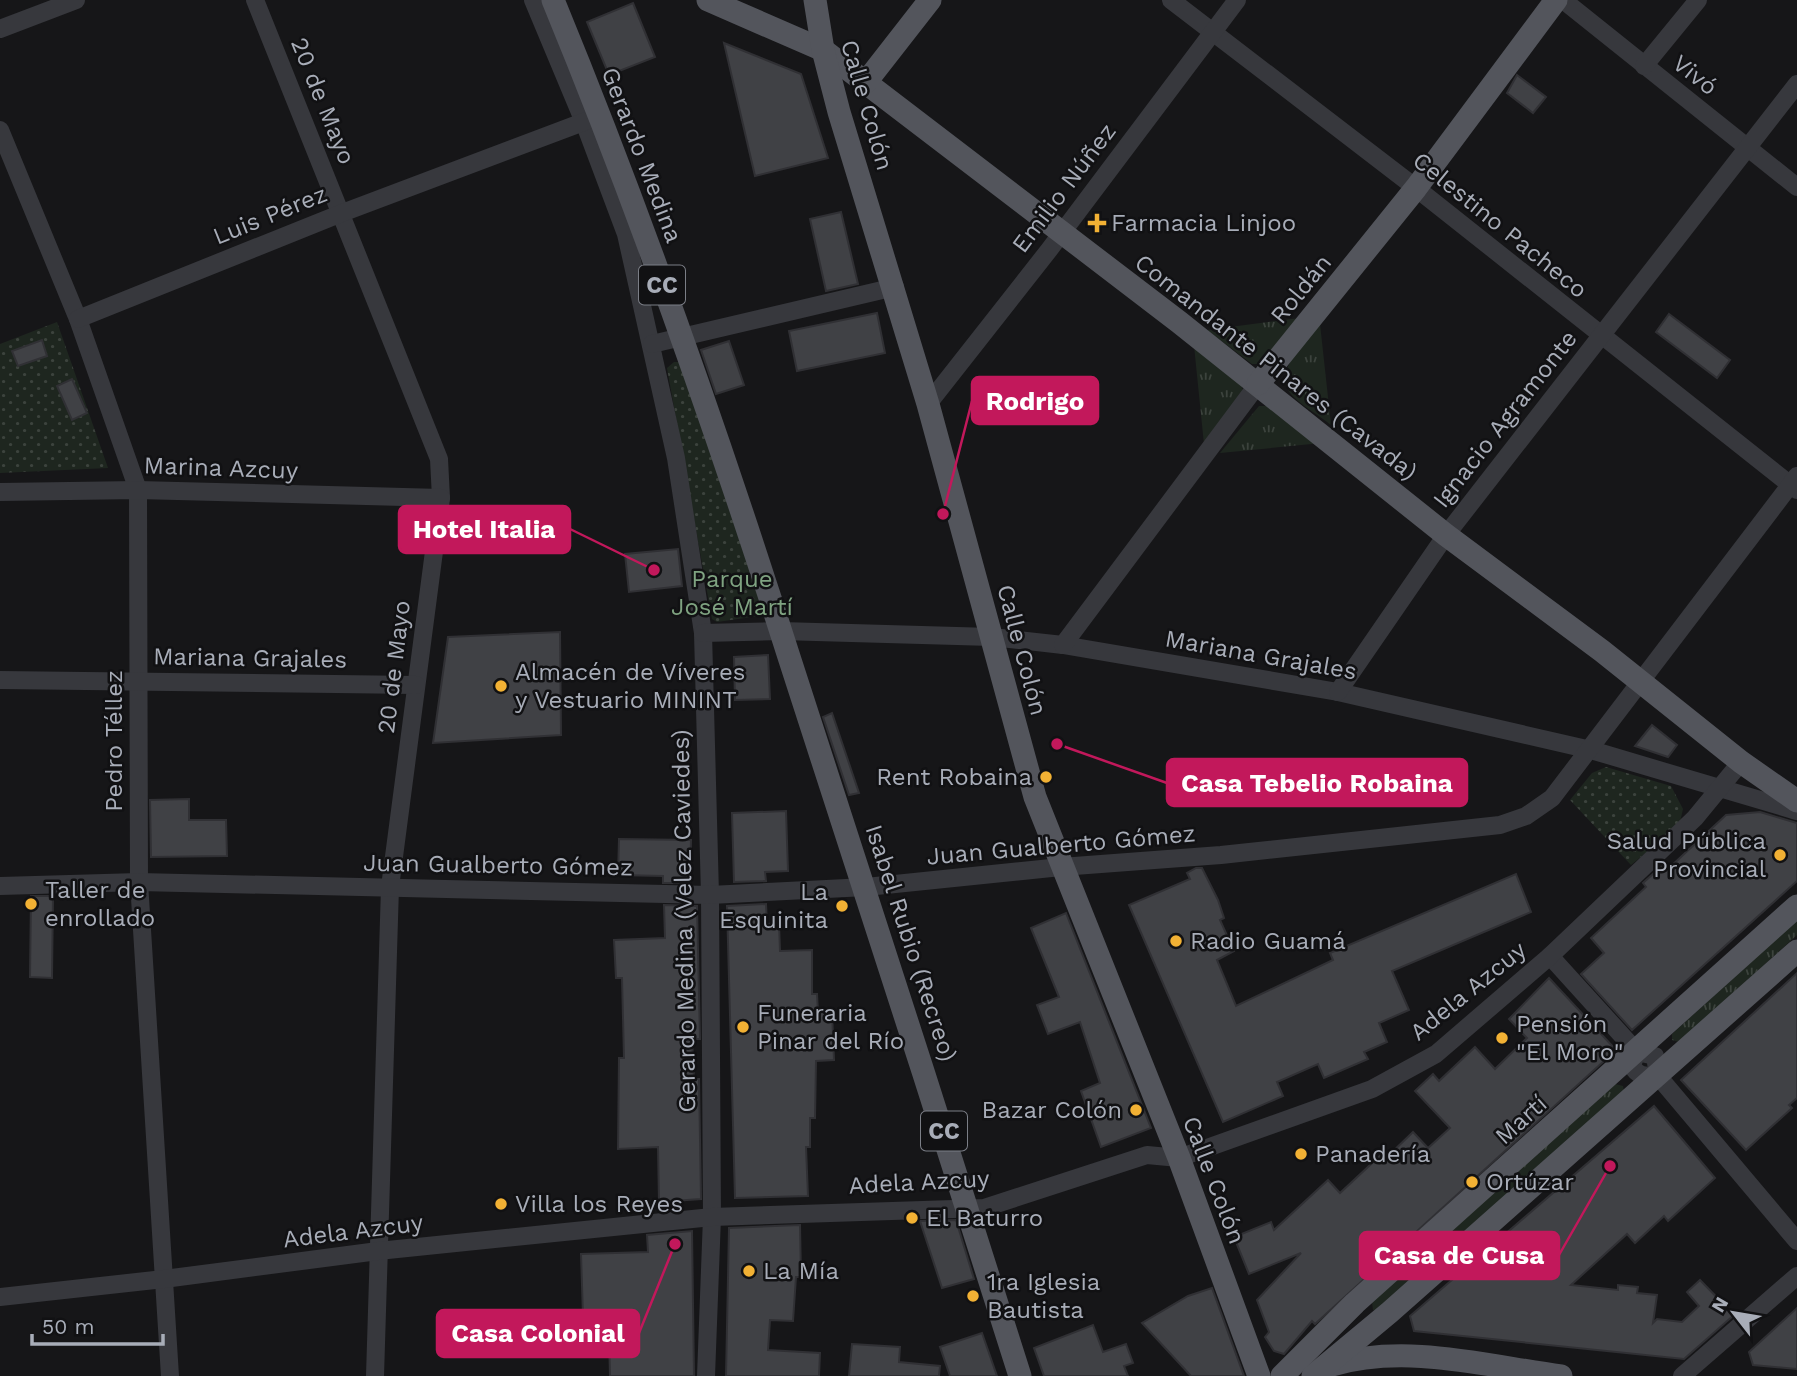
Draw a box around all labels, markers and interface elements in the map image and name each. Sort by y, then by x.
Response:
street label: 20 de Mayo [285,34,361,168]
street label: Calle Colón [835,37,899,173]
street label: Vivó [1667,49,1723,101]
street label: Gerardo Medina [596,63,688,247]
street label: Emilio Núñez [1006,118,1122,258]
street label: Celestino Pacheco [1407,146,1593,304]
street label: Luis Pérez [209,179,331,251]
place label: Farmacia Linjoo [1111,209,1296,237]
marker: Farmacia Linjoo [1089,215,1105,231]
street label: Comandante Pinares (Cavada) [1129,248,1423,486]
street label: Roldán [1265,249,1337,329]
road number: CC [639,266,685,304]
street label: Ignacio Agramonte [1427,325,1583,513]
callout: Rodrigo [972,377,1098,424]
text: Rodrigo [986,386,1084,416]
street label: Marina Azcuy [143,451,299,485]
callout: Hotel Italia [399,506,570,553]
text: Hotel Italia [413,514,555,544]
park label: Parque José Martí [671,565,793,621]
street label: Calle Colón [991,582,1053,718]
street label: 20 de Mayo [372,599,416,735]
street label: Mariana Grajales [1163,624,1359,686]
street label: Mariana Grajales [153,642,347,674]
place label: Almacén de Víveres y Vestuario MININT [515,658,745,714]
street label: Pedro Téllez [100,670,128,812]
marker: Almacén de Víveres y Vestuario MININT [493,678,509,694]
street label: Gerardo Medina (Velez Caviedes) [667,729,701,1113]
callout: Casa Tebelio Robaina [1167,759,1467,806]
place label: Rent Robaina [876,763,1032,791]
text: Casa Tebelio Robaina [1181,768,1453,798]
marker: Rent Robaina [1038,769,1054,785]
street label: Juan Gualberto Gómez [925,819,1197,871]
street label: Isabel Rubio (Recreo) [860,821,962,1065]
place label: Salud Pública Provincial [1607,827,1767,883]
marker: Salud Pública Provincial [1772,847,1788,863]
street label: Juan Gualberto Gómez [363,849,633,881]
place label: Taller de enrollado [45,876,155,932]
place label: La Esquinita [719,878,828,934]
marker: Taller de enrollado [23,896,39,912]
marker: La Esquinita [834,898,850,914]
place label: Radio Guamá [1190,927,1346,955]
marker: Radio Guamá [1168,933,1184,949]
street label: Adela Azcuy [1404,935,1532,1046]
place label: Funeraria Pinar del Río [757,999,904,1055]
place label: Pensión "El Moro" [1516,1010,1623,1066]
marker: Funeraria Pinar del Río [735,1019,751,1035]
marker: Pensión "El Moro" [1494,1030,1510,1046]
street label: Martí [1490,1090,1552,1150]
place label: Bazar Colón [981,1096,1122,1124]
marker: Bazar Colón [1128,1102,1144,1118]
road number: CC [921,1112,967,1150]
street label: Calle Colón [1177,1112,1251,1248]
place label: Panadería [1315,1140,1430,1168]
marker: Panadería [1293,1146,1309,1162]
street label: Adela Azcuy [848,1164,991,1200]
place label: Ortúzar [1486,1168,1574,1196]
marker: Ortúzar [1464,1174,1480,1190]
place label: Villa los Reyes [515,1190,683,1218]
marker: Villa los Reyes [493,1196,509,1212]
place label: El Baturro [926,1204,1043,1232]
street label: Adela Azcuy [281,1208,425,1254]
marker: El Baturro [904,1210,920,1226]
callout: Casa de Cusa [1360,1232,1559,1279]
text: Casa de Cusa [1374,1240,1544,1270]
place label: La Mía [763,1257,839,1285]
marker: La Mía [741,1263,757,1279]
place label: 1ra Iglesia Bautista [987,1268,1100,1324]
north arrow [1699,1278,1769,1348]
marker: 1ra Iglesia Bautista [965,1288,981,1304]
text: N [1706,1293,1733,1316]
scale bar [32,1302,163,1346]
callout: Casa Colonial [437,1310,639,1357]
text: 50 m [42,1314,94,1339]
text: Casa Colonial [451,1318,625,1348]

